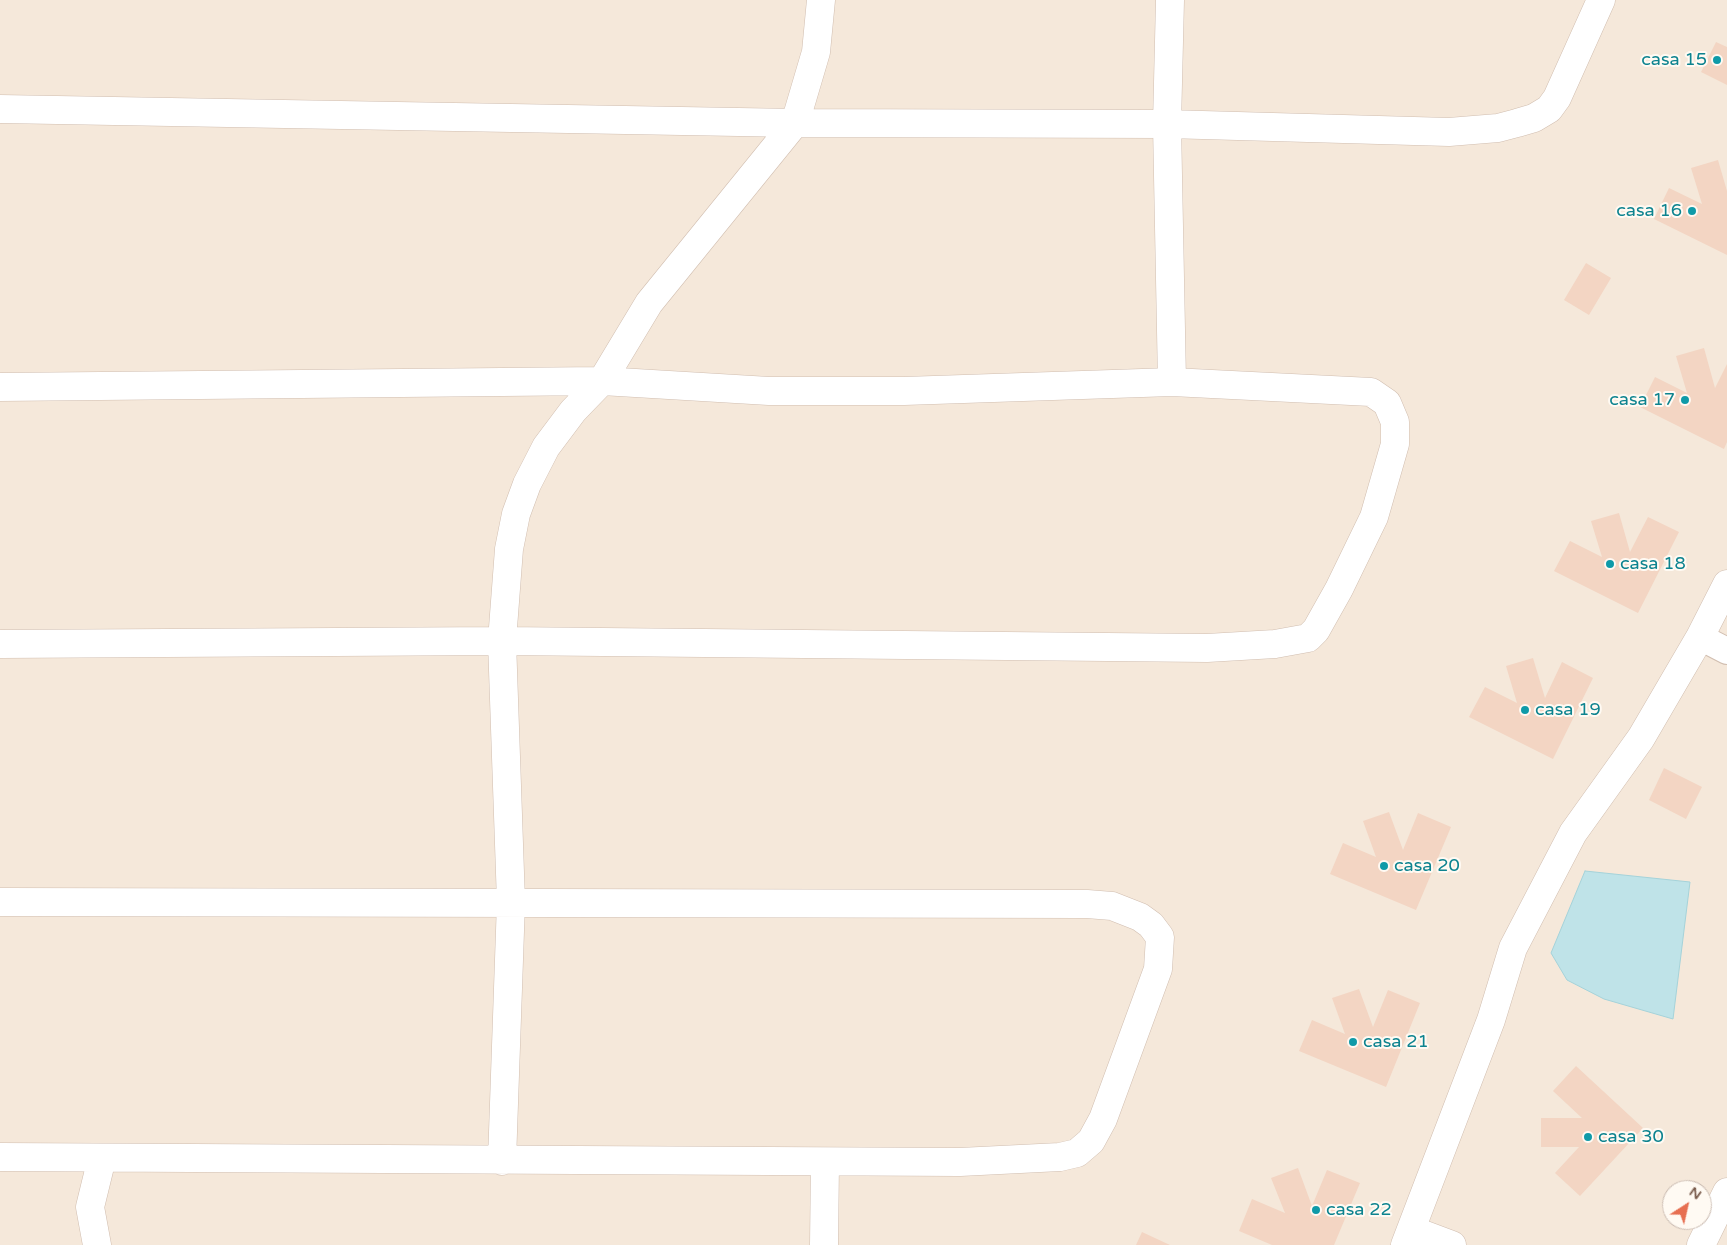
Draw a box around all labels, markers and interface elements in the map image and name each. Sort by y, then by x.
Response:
place label: casa 15 [1641,49,1707,71]
marker: casa 15 [1711,54,1723,66]
place label: casa 16 [1616,200,1682,222]
marker: casa 16 [1686,205,1698,217]
place label: casa 17 [1609,389,1675,411]
marker: casa 17 [1679,394,1691,406]
place label: casa 18 [1620,553,1686,575]
marker: casa 18 [1604,558,1616,570]
place label: casa 19 [1535,699,1601,721]
marker: casa 19 [1519,704,1531,716]
place label: casa 20 [1394,855,1460,877]
marker: casa 20 [1378,860,1390,872]
place label: casa 21 [1363,1031,1429,1053]
marker: casa 21 [1347,1036,1359,1048]
place label: casa 30 [1598,1126,1664,1148]
marker: casa 30 [1582,1131,1594,1143]
north arrow [1662,1180,1712,1230]
text: N [1686,1183,1705,1203]
place label: casa 22 [1326,1199,1392,1221]
marker: casa 22 [1310,1204,1322,1216]

